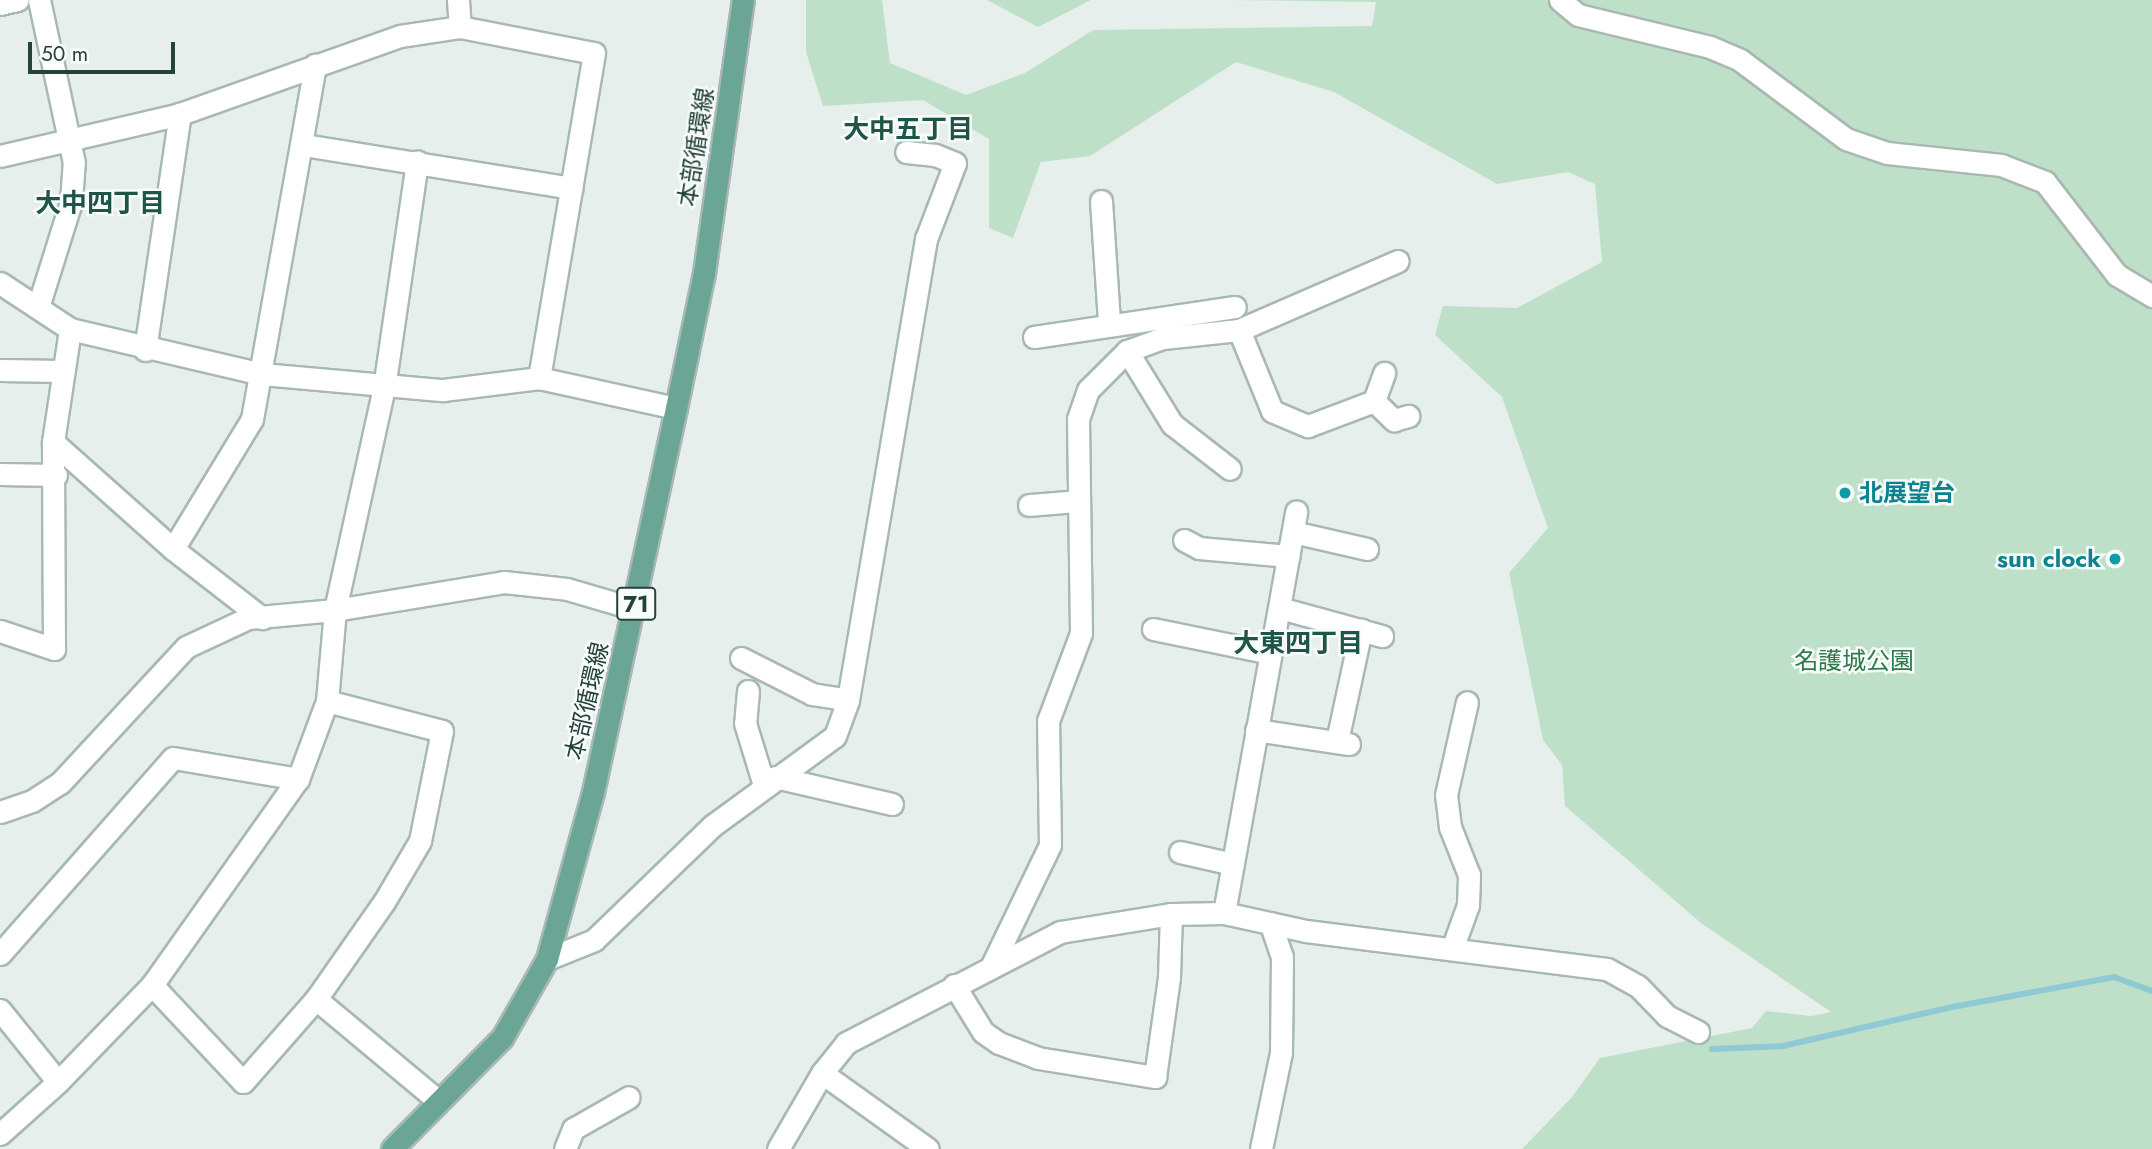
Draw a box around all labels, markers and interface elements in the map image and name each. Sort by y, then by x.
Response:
scale bar [32,28,178,72]
text: 50 m [41,39,88,69]
street label: 本部循環線 [672,85,720,209]
district label: 大中五丁目 [843,114,973,146]
district label: 大中四丁目 [35,188,165,220]
place label: 北展望台 [1859,479,1955,507]
marker: 北展望台 [1837,485,1853,501]
place label: sun clock [1997,545,2101,573]
marker: sun clock [2107,551,2123,567]
road number: 71 [615,584,657,624]
district label: 大東四丁目 [1233,628,1363,660]
street label: 本部循環線 [559,639,615,763]
park label: 名護城公園 [1794,647,1914,675]

